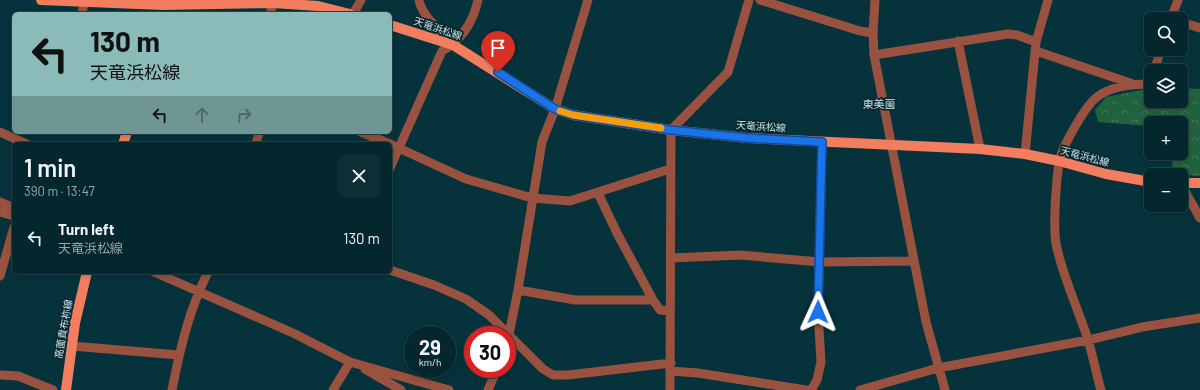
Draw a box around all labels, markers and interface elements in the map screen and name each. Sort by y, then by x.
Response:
map controls [1144,12,1188,212]
button: search [1144,12,1188,56]
street label: 天竜浜松線 [412,14,464,42]
text: 130 m [90,24,160,58]
icon: left [24,28,76,80]
pin [481,31,515,72]
icon: arrive [487,37,509,59]
text: 天竜浜松線 [90,61,180,83]
button: layers [1144,64,1188,108]
district label: 東美薗 [863,97,896,110]
icon: left [149,104,171,126]
icon: ahead [191,104,213,126]
icon: right [233,104,255,126]
button: + [1144,116,1188,160]
street label: 天竜浜松線 [736,118,786,134]
street label: 天竜浜松線 [1059,144,1111,168]
text: 1 min [24,153,76,182]
button: close [338,155,380,197]
button: − [1144,168,1188,212]
text: 390 m · 13:47 [24,183,95,199]
text: Turn left [58,220,114,238]
icon: left [24,227,46,249]
text: 130 m [343,229,380,247]
text: 天竜浜松線 [58,240,123,256]
position arrow [797,291,839,333]
street label: 高薗貴布祢線 [52,298,74,360]
speed limit sign: 30 [464,326,516,378]
text: 29 [419,335,441,359]
text: km/h [419,356,441,368]

